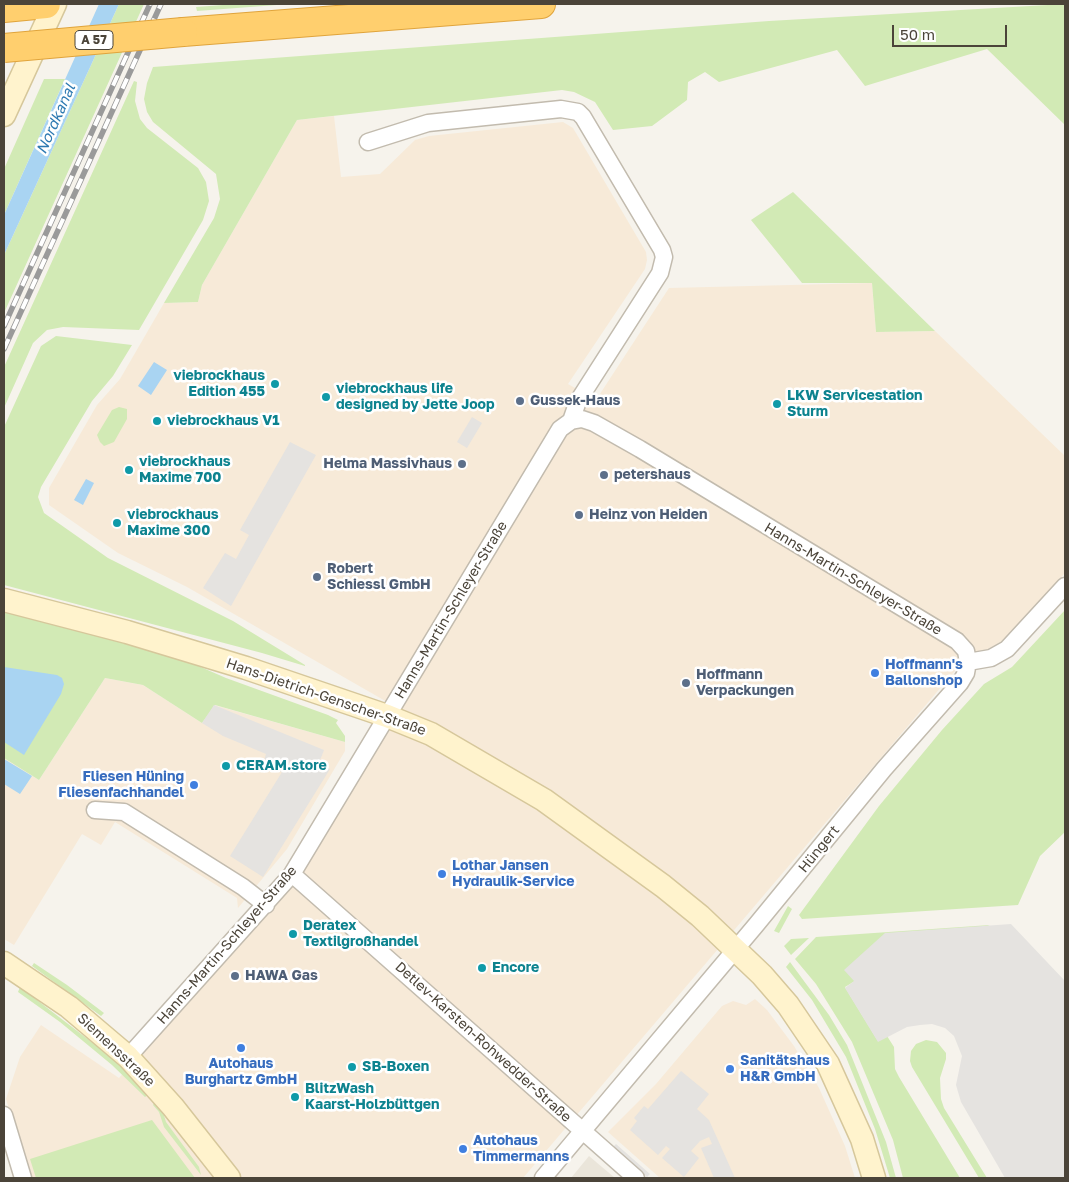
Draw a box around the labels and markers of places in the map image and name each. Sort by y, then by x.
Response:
place label: viebrockhaus Edition 455 [173,368,265,401]
marker: viebrockhaus Edition 455 [269,378,281,390]
place label: viebrockhaus life designed by Jette Joop [336,381,495,414]
place label: LKW Servicestation Sturm [787,388,923,421]
marker: viebrockhaus life designed by Jette Joop [320,391,332,403]
place label: Gussek-Haus [530,393,620,409]
marker: Gussek-Haus [514,395,526,407]
marker: LKW Servicestation Sturm [771,398,783,410]
place label: viebrockhaus V1 [167,413,279,429]
marker: viebrockhaus V1 [151,415,163,427]
place label: viebrockhaus Maxime 700 [139,454,231,487]
place label: Helma Massivhaus [323,456,452,472]
marker: Helma Massivhaus [456,458,468,470]
marker: viebrockhaus Maxime 700 [123,464,135,476]
place label: petershaus [614,467,691,483]
marker: petershaus [598,469,610,481]
place label: viebrockhaus Maxime 300 [127,507,219,540]
place label: Heinz von Heiden [589,507,707,523]
marker: Heinz von Heiden [573,509,585,521]
marker: viebrockhaus Maxime 300 [111,517,123,529]
place label: Robert Schiessl GmbH [327,561,431,594]
marker: Robert Schiessl GmbH [311,571,323,583]
place label: Hoffmann's Ballonshop [885,657,963,690]
place label: Hoffmann Verpackungen [696,667,794,700]
marker: Hoffmann's Ballonshop [869,667,881,679]
marker: Hoffmann Verpackungen [680,677,692,689]
place label: CERAM.store [236,758,327,774]
marker: CERAM.store [220,760,232,772]
place label: Fliesen Hüning Fliesenfachhandel [58,769,184,802]
marker: Fliesen Hüning Fliesenfachhandel [188,779,200,791]
place label: Lothar Jansen Hydraulik-Service [452,858,575,890]
marker: Lothar Jansen Hydraulik-Service [436,868,448,880]
place label: Deratex Textilgroßhandel [303,918,419,950]
marker: Deratex Textilgroßhandel [287,928,299,940]
place label: Encore [492,960,539,976]
marker: Encore [476,962,488,974]
place label: HAWA Gas [245,968,318,984]
marker: HAWA Gas [229,970,241,982]
marker: Autohaus Burghartz GmbH [235,1042,247,1054]
place label: Sanitätshaus H&R GmbH [740,1053,830,1086]
place label: Autohaus Burghartz GmbH [185,1056,297,1088]
place label: SB-Boxen [362,1059,429,1075]
marker: SB-Boxen [346,1061,358,1073]
marker: Sanitätshaus H&R GmbH [724,1063,736,1075]
place label: BlitzWash Kaarst-Holzbüttgen [305,1081,440,1114]
marker: BlitzWash Kaarst-Holzbüttgen [289,1091,301,1103]
place label: Autohaus Timmermanns [473,1133,569,1166]
marker: Autohaus Timmermanns [457,1143,469,1155]

